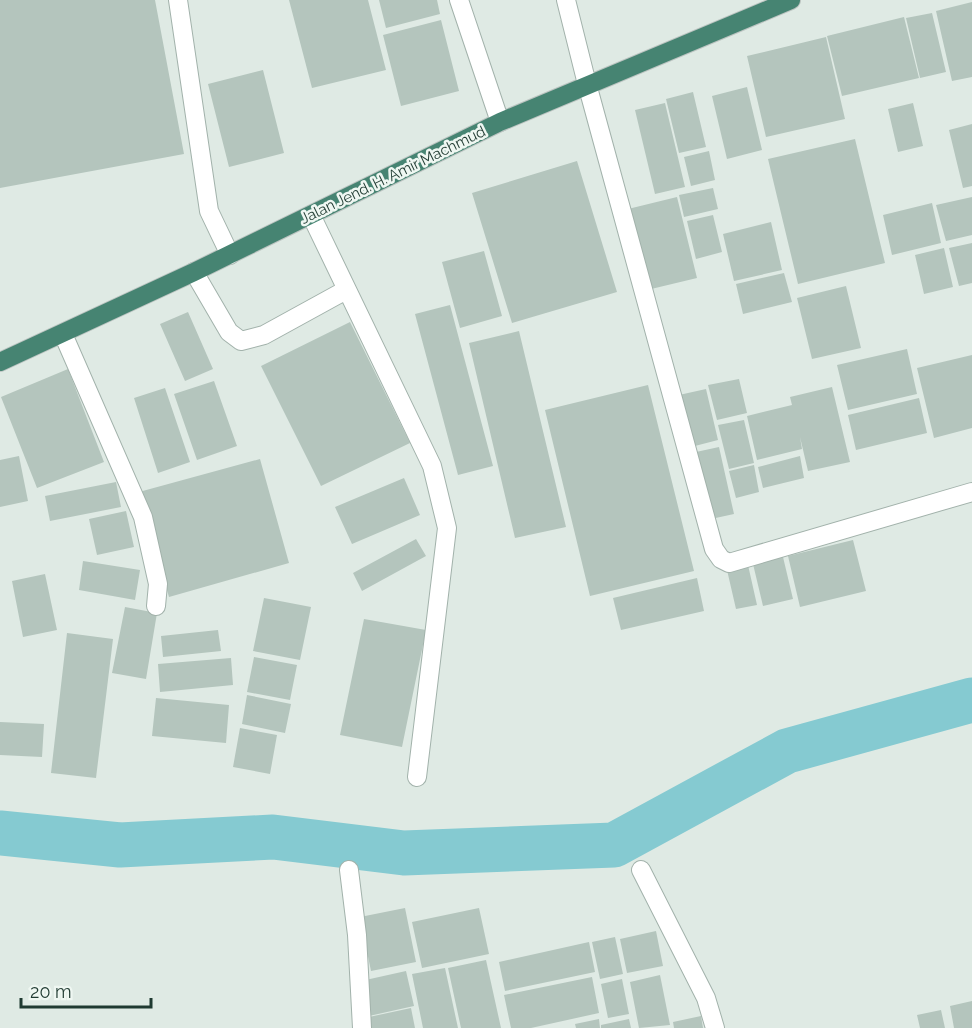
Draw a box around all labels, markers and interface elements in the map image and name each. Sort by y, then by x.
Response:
street label: Jalan Jend. H. Amir Machmud [297,122,489,228]
scale bar [21,971,152,1009]
text: 20 m [30,981,72,1002]

